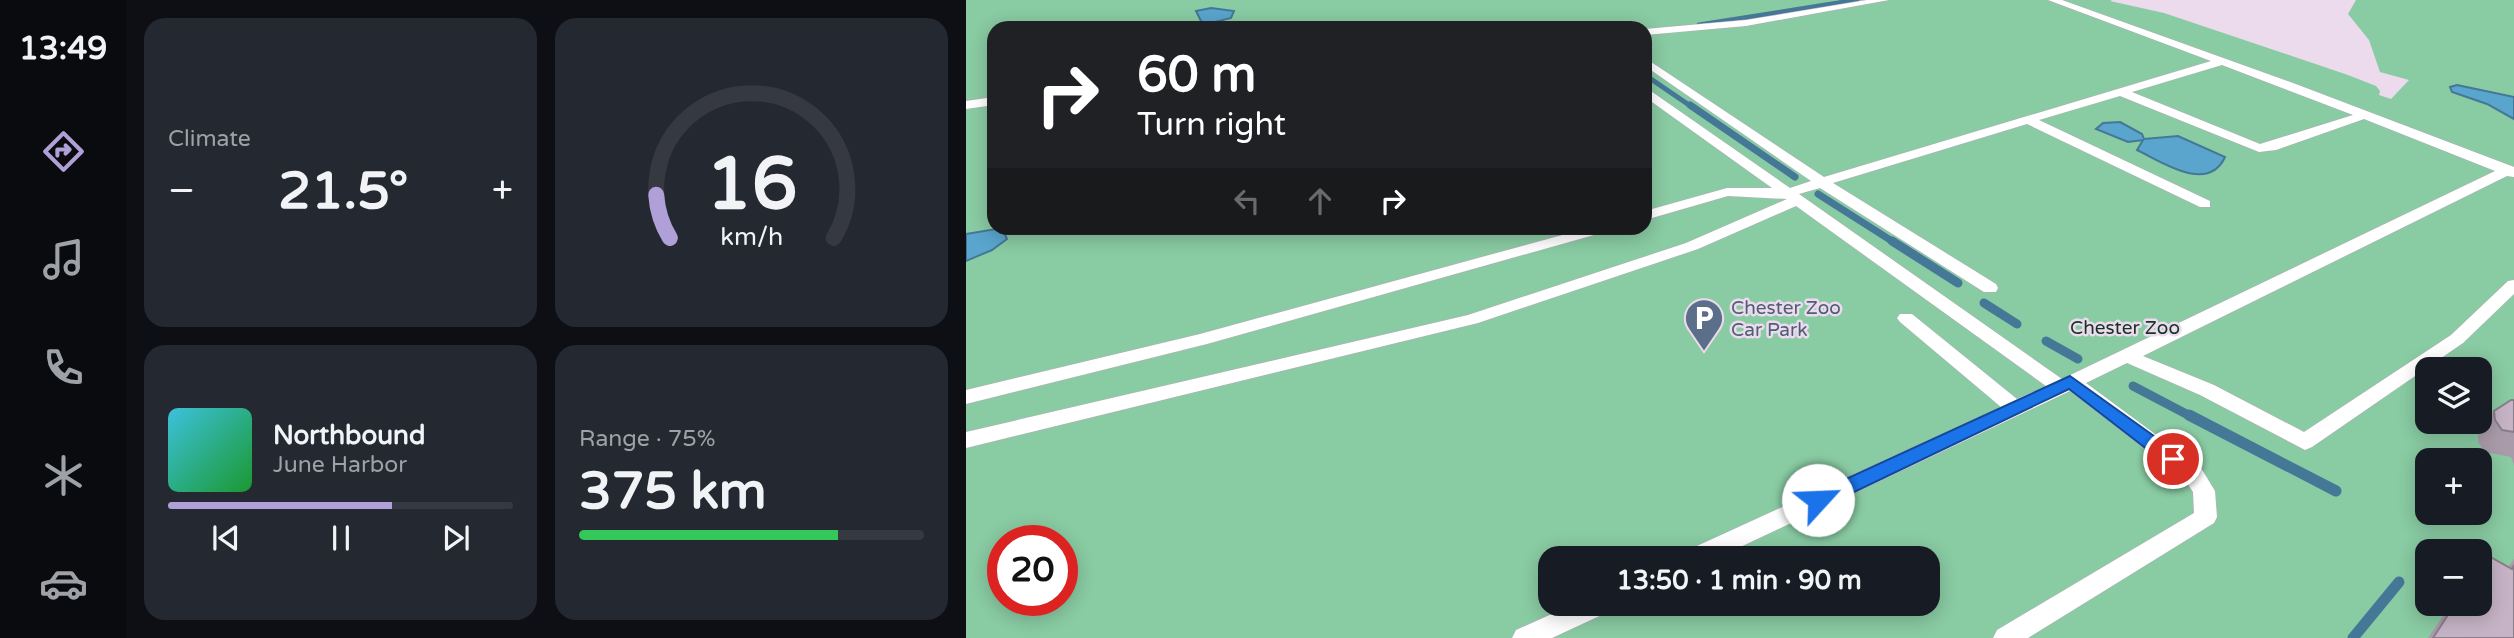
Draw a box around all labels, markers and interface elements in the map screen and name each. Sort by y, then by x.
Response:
text: 13:49 [19,30,107,68]
text: 60 m [1137,46,1256,105]
icon: right [1022,49,1113,140]
text: Turn right [1137,106,1286,144]
text: Climate [168,125,251,153]
icon: directions [39,127,88,176]
text: 16 [706,142,797,230]
text: 21.5° [278,160,408,223]
text: − [168,168,195,214]
text: + [492,168,513,214]
icon: left [1228,182,1266,220]
icon: ahead [1301,182,1339,220]
icon: right [1374,182,1412,220]
text: km/h [720,222,783,252]
icon: music [39,235,88,284]
parking icon: Chester Zoo Car Park [1683,297,1725,352]
place label: Chester Zoo Car Park [1731,297,1841,341]
park label: Chester Zoo [2070,317,2180,339]
icon: phone [39,343,88,392]
map controls [2415,357,2492,616]
button: layers [2415,357,2492,434]
text: Northbound [273,420,425,451]
text: Range · 75% [579,425,715,453]
pin [2143,429,2203,489]
icon: arrive [2154,440,2192,478]
button: + [2415,448,2492,525]
icon: climate [39,451,88,500]
text: June Harbor [273,451,407,479]
text: 375 km [579,460,767,523]
position arrow [1781,463,1855,537]
icon: previous [207,519,245,557]
icon: pause [322,519,360,557]
icon: next [437,519,475,557]
speed limit sign: 20 [987,525,1078,616]
button: − [2415,539,2492,616]
icon: car [39,559,88,608]
text: 13:50 · 1 min · 90 m [1616,565,1862,596]

